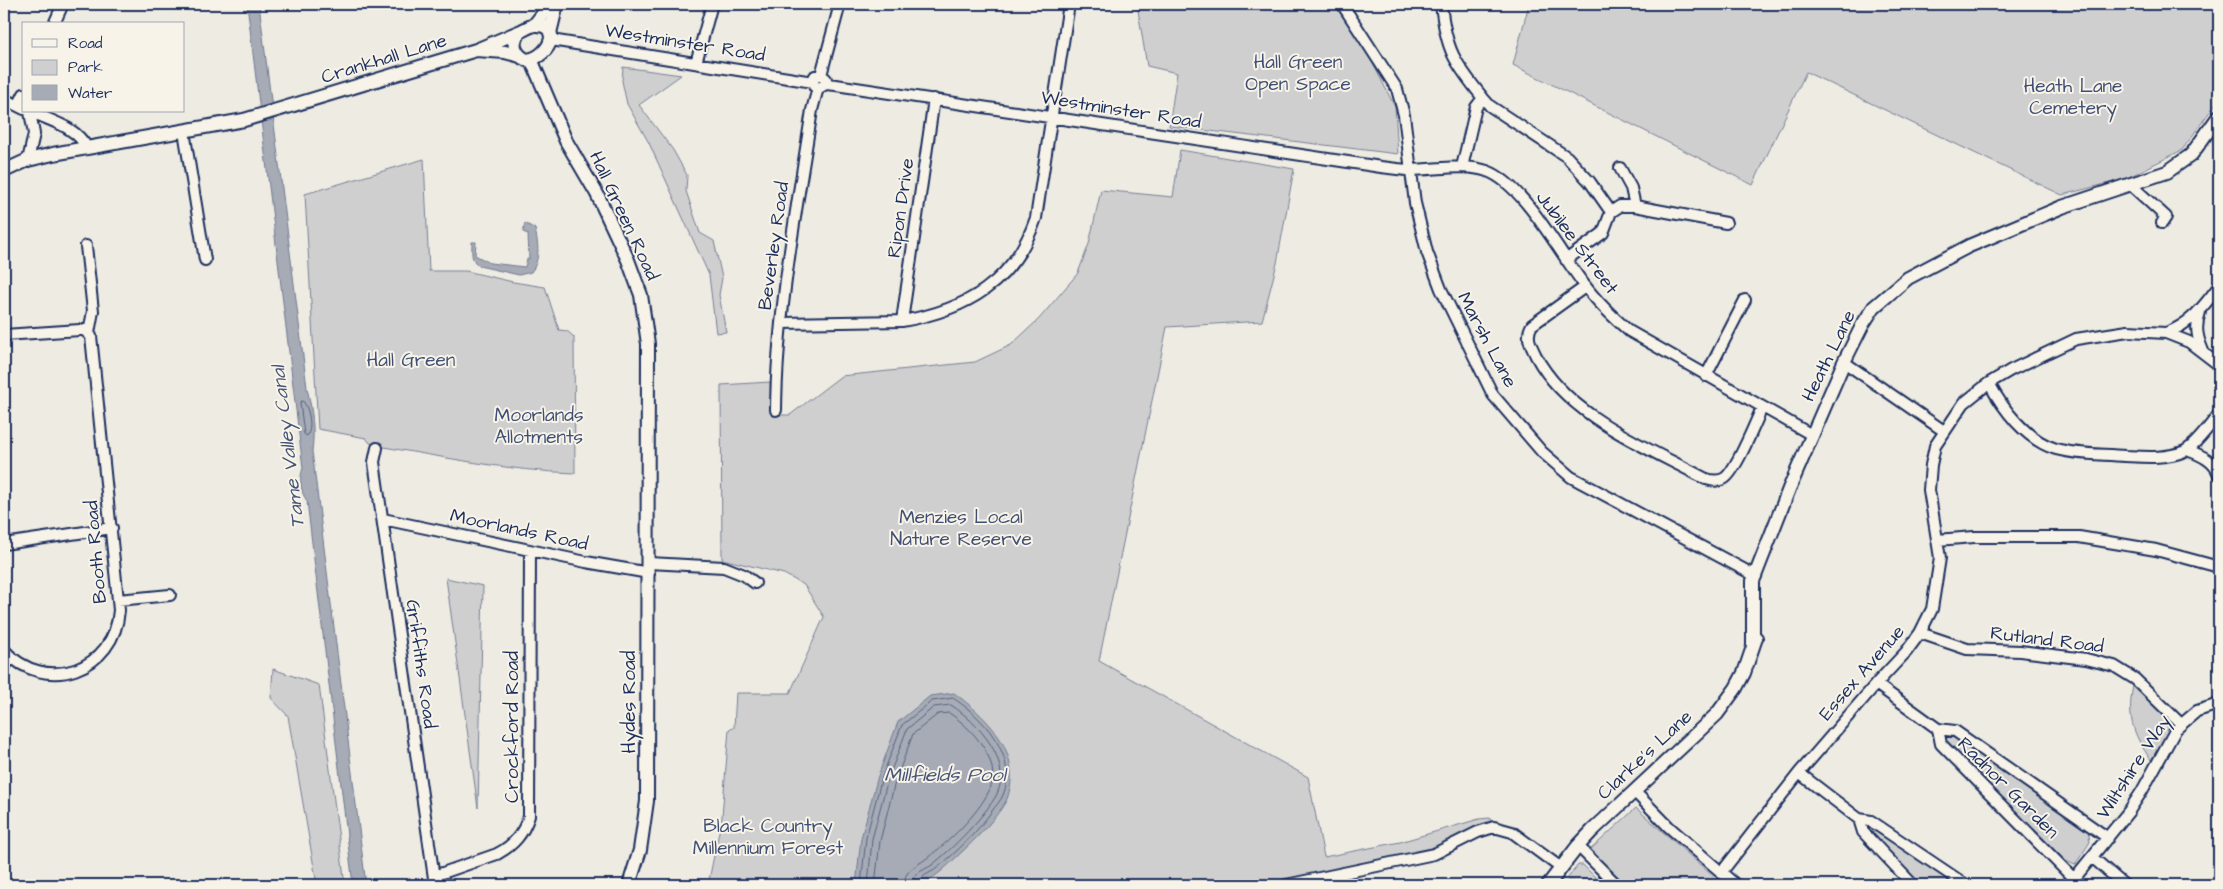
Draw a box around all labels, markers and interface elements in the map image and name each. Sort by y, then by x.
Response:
street label: Westminster Road [603,17,767,69]
legend [22,22,185,112]
street label: Crankhall Lane [318,27,450,91]
text: Road [68,33,103,54]
park label: Hall Green Open Space [1245,49,1351,98]
text: Park [68,57,103,78]
park label: Heath Lane Cemetery [2024,73,2122,123]
text: Water [68,83,112,104]
street label: Westminster Road [1039,84,1203,136]
street label: Hall Green Road [582,147,666,285]
street label: Ripon Drive [881,156,921,260]
street label: Beverley Road [752,180,797,312]
street label: Jubilee Street [1529,186,1625,300]
street label: Marsh Lane [1450,287,1524,393]
street label: Heath Lane [1795,306,1863,406]
park label: Hall Green [367,347,455,374]
water label: Tame Valley Canal [264,361,313,530]
park label: Moorlands Allotments [494,402,584,451]
street label: Booth Road [78,499,114,605]
street label: Moorlands Road [448,502,591,558]
park label: Menzies Local Nature Reserve [890,504,1032,553]
street label: Griffiths Road [399,598,443,730]
street label: Essex Avenue [1813,619,1911,727]
street label: Rutland Road [1989,620,2105,660]
street label: Hydes Road [616,650,644,753]
street label: Crockford Road [499,651,526,803]
street label: Clarke's Lane [1591,704,1699,806]
street label: Wiltshire Way [2090,709,2179,825]
street label: Radnor Garden [1951,731,2065,845]
water label: Millfields Pool [884,761,1009,789]
park label: Black Country Millennium Forest [693,813,844,862]

